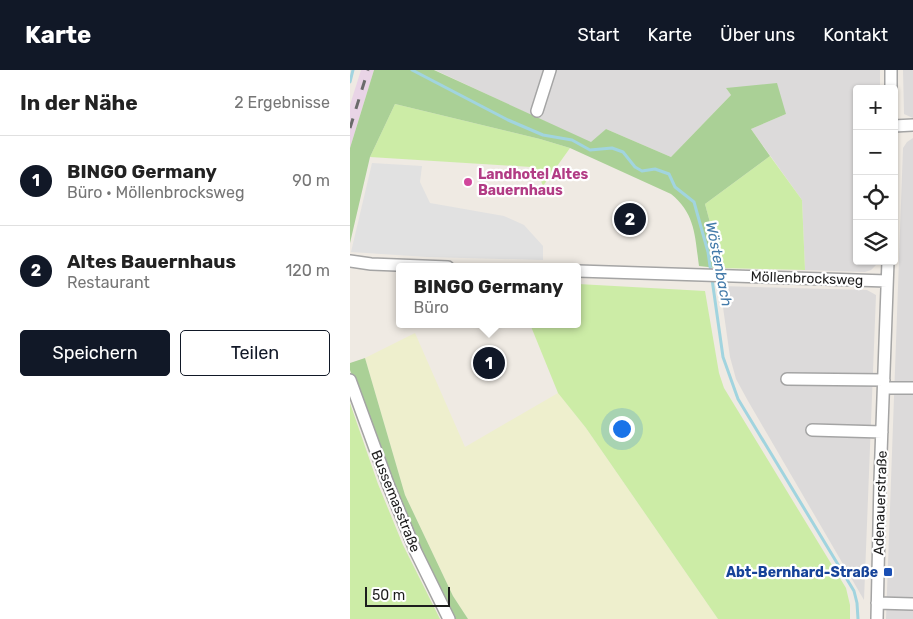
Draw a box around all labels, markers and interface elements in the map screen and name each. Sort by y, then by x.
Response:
text: Karte [25,21,91,49]
text: Start [577,24,620,46]
text: Karte [648,24,692,46]
text: Über uns [720,24,795,46]
text: Kontakt [823,24,888,46]
map controls [853,85,898,265]
button: + [853,85,898,130]
text: In der Nähe [20,90,138,115]
text: 2 Ergebnisse [234,93,330,112]
button: − [853,130,898,175]
text: BINGO Germany [67,160,217,183]
place label: Landhotel Altes Bauernhaus [478,166,588,199]
text: 1 [32,171,40,190]
text: 90 m [292,171,330,190]
button: locate [853,175,898,220]
marker: Landhotel Altes Bauernhaus [462,176,474,188]
text: Büro · Möllenbrocksweg [67,183,245,202]
pin: 2 [614,200,646,238]
water label: Wöstenbach [702,220,736,308]
button: layers [853,220,898,265]
text: Altes Bauernhaus [67,250,236,273]
text: 2 [31,261,41,280]
text: 120 m [285,261,330,280]
popup [396,263,581,328]
street label: Möllenbrocksweg [750,268,864,289]
text: Restaurant [67,273,150,292]
text: BINGO Germany [414,275,563,298]
text: Büro [414,298,449,317]
button: Speichern [20,330,170,376]
button: Teilen [180,330,330,376]
pin: 1 [473,344,505,382]
your location [609,416,635,442]
street label: Bussemasstraße [367,448,424,555]
street label: Adenauerstraße [870,450,891,556]
place label: Abt-Bernhard-Straße [726,564,878,581]
marker: Abt-Bernhard-Straße [882,566,894,578]
scale bar [365,584,450,607]
text: 50 m [372,587,405,604]

